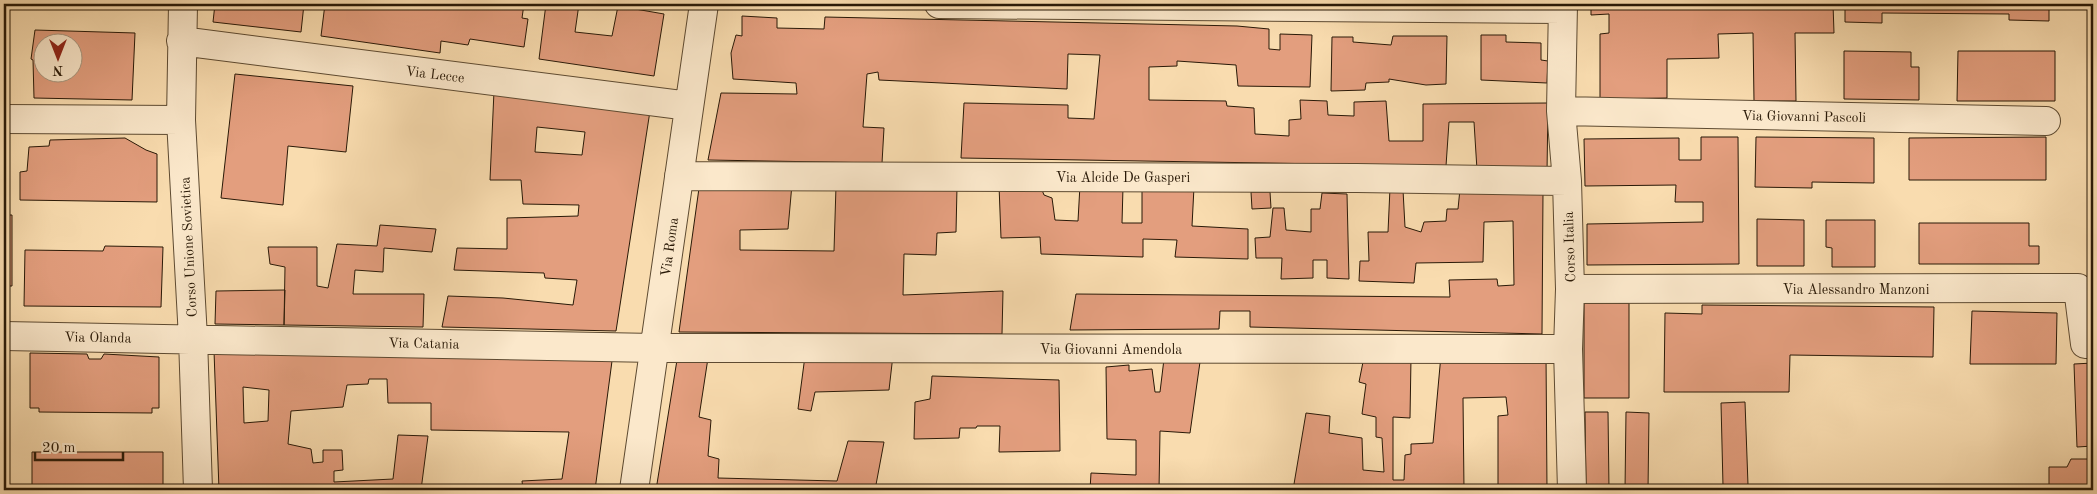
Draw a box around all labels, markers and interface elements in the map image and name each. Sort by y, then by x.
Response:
north arrow [32,32,82,82]
text: N [52,63,63,77]
street label: Via Lecce [405,64,465,86]
street label: Via Giovanni Pascoli [1742,109,1866,125]
street label: Via Alcide De Gasperi [1056,171,1190,185]
street label: Corso Unione Sovietica [178,176,200,317]
street label: Corso Italia [1562,211,1578,283]
street label: Via Roma [659,216,681,278]
street label: Via Alessandro Manzoni [1783,283,1930,297]
street label: Via Olanda [64,330,132,346]
street label: Via Catania [388,336,460,352]
street label: Via Giovanni Amendola [1040,343,1182,357]
scale bar [35,429,122,461]
text: 20 m [42,441,76,456]

